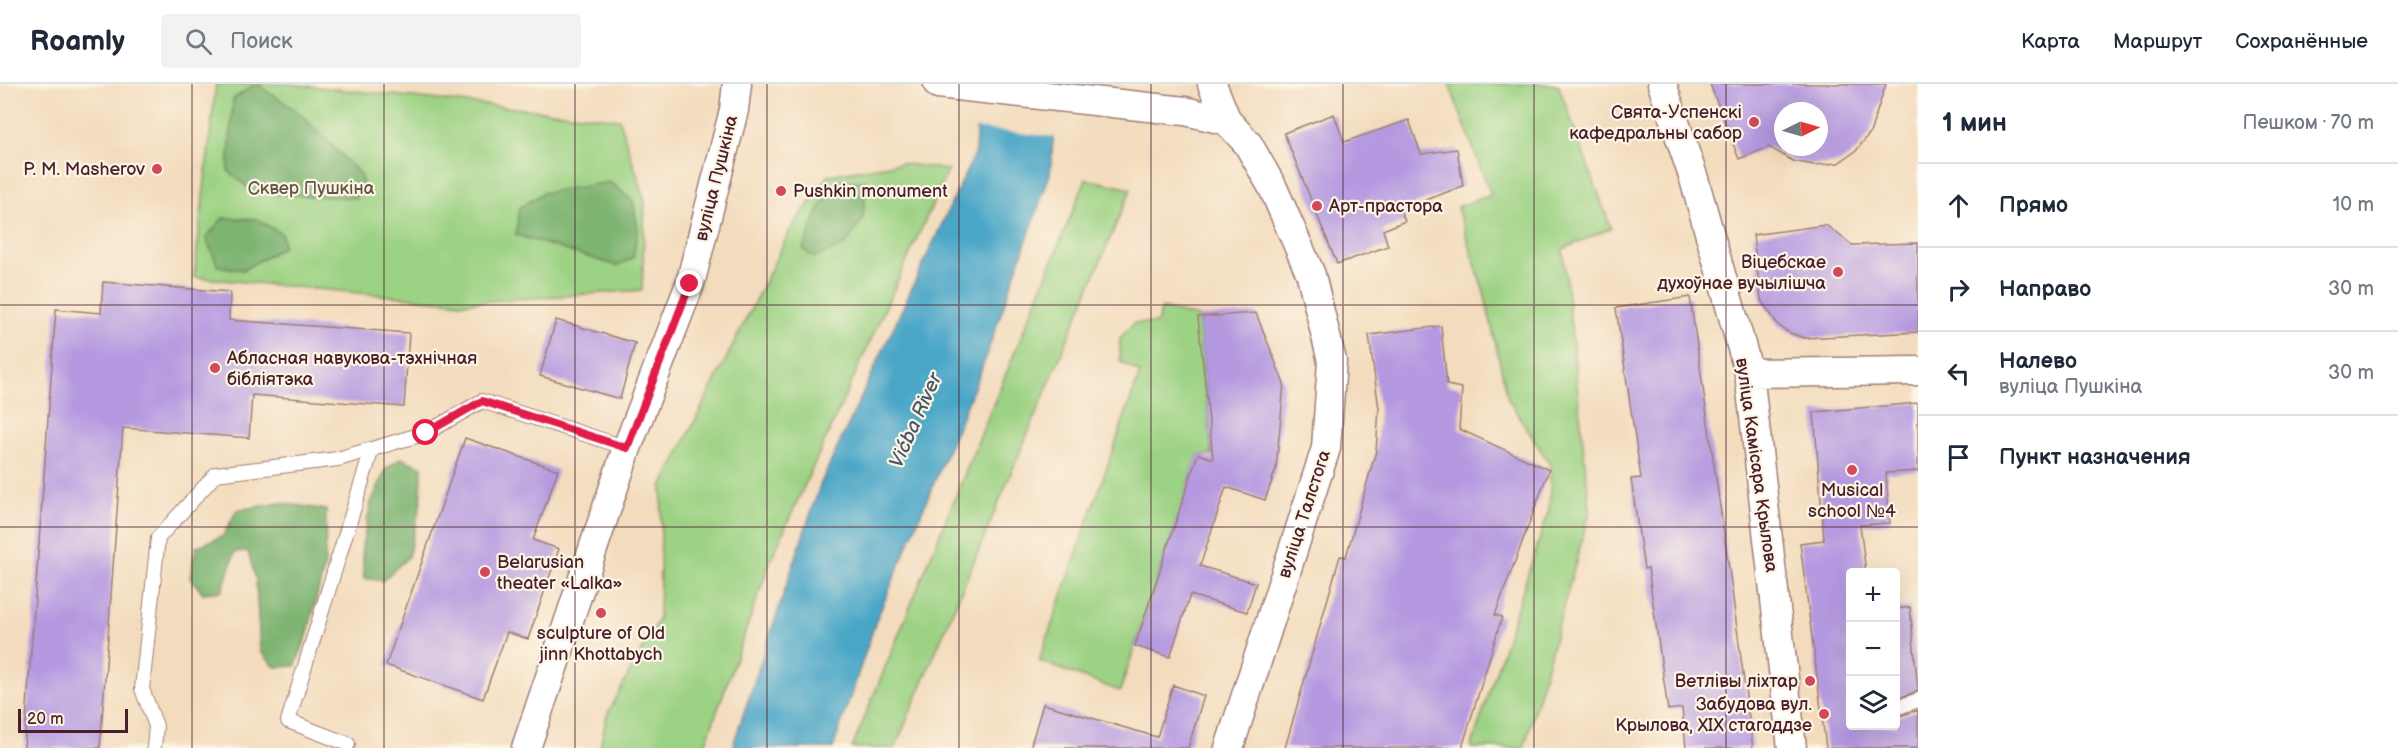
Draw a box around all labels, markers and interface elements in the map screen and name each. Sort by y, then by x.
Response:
search box [161,14,581,68]
text: Roamly [30,25,125,58]
icon: search [182,25,215,58]
text: Поиск [230,28,293,55]
text: Карта [2021,29,2080,54]
text: Маршрут [2113,29,2202,54]
text: Сохранённые [2235,29,2368,54]
place label: Свята-Успенскі кафедральны сабор [1569,102,1742,144]
north arrow [1774,102,1828,156]
text: 1 мин [1942,108,2007,139]
text: Пешком · 70 m [2243,111,2374,135]
street label: вуліца Пушкіна [691,113,742,243]
marker: Свята-Успенскі кафедральны сабор [1747,115,1761,129]
place label: P. M. Masherov [23,159,145,180]
marker: P. M. Masherov [150,162,164,176]
park label: Сквер Пушкіна [248,178,375,199]
place label: Pushkin monument [793,181,948,202]
marker: Pushkin monument [774,184,788,198]
icon: ahead [1942,189,1975,222]
text: Прямо [1999,192,2068,219]
text: 10 m [2333,193,2374,217]
place label: Арт-прастора [1328,196,1443,217]
marker: Арт-прастора [1310,199,1324,213]
place label: Віцебскае духоўнае вучылішча [1657,252,1826,294]
marker: Віцебскае духоўнае вучылішча [1831,265,1845,279]
route end [676,270,702,296]
icon: right [1942,273,1975,306]
text: Направо [1999,276,2091,303]
text: 30 m [2328,277,2374,301]
place label: Абласная навукова-тэхнічная бібліятэка [226,348,477,390]
text: Налево [1999,348,2077,375]
street label: вуліца Камісара Крылова [1731,356,1782,574]
icon: left [1942,357,1975,390]
marker: Абласная навукова-тэхнічная бібліятэка [208,361,222,375]
text: 30 m [2328,361,2374,385]
water label: Vićba River [884,368,948,472]
text: вуліца Пушкіна [1999,375,2142,399]
route start [412,419,438,445]
icon: arrive [1942,441,1975,474]
text: Пункт назначения [1999,444,2191,471]
street label: вуліца Талстога [1274,447,1335,581]
marker: Musical school №4 [1845,463,1859,477]
place label: Musical school №4 [1808,480,1896,522]
place label: Belarusian theater «Lalka» [497,552,623,594]
marker: Belarusian theater «Lalka» [478,565,492,579]
map controls [1846,568,1900,730]
button: + [1846,568,1900,622]
marker: sculpture of Old jinn Khottabych [594,606,608,620]
button: − [1846,622,1900,676]
place label: sculpture of Old jinn Khottabych [537,623,665,665]
place label: Ветлівы ліхтар [1675,671,1798,692]
marker: Ветлівы ліхтар [1803,674,1817,688]
button: layers [1846,676,1900,730]
place label: Забудова вул. Крылова, XIX стагоддзе [1615,694,1812,736]
scale bar [18,706,128,734]
marker: Забудова вул. Крылова, XIX стагоддзе [1817,707,1831,721]
text: 20 m [27,710,63,729]

